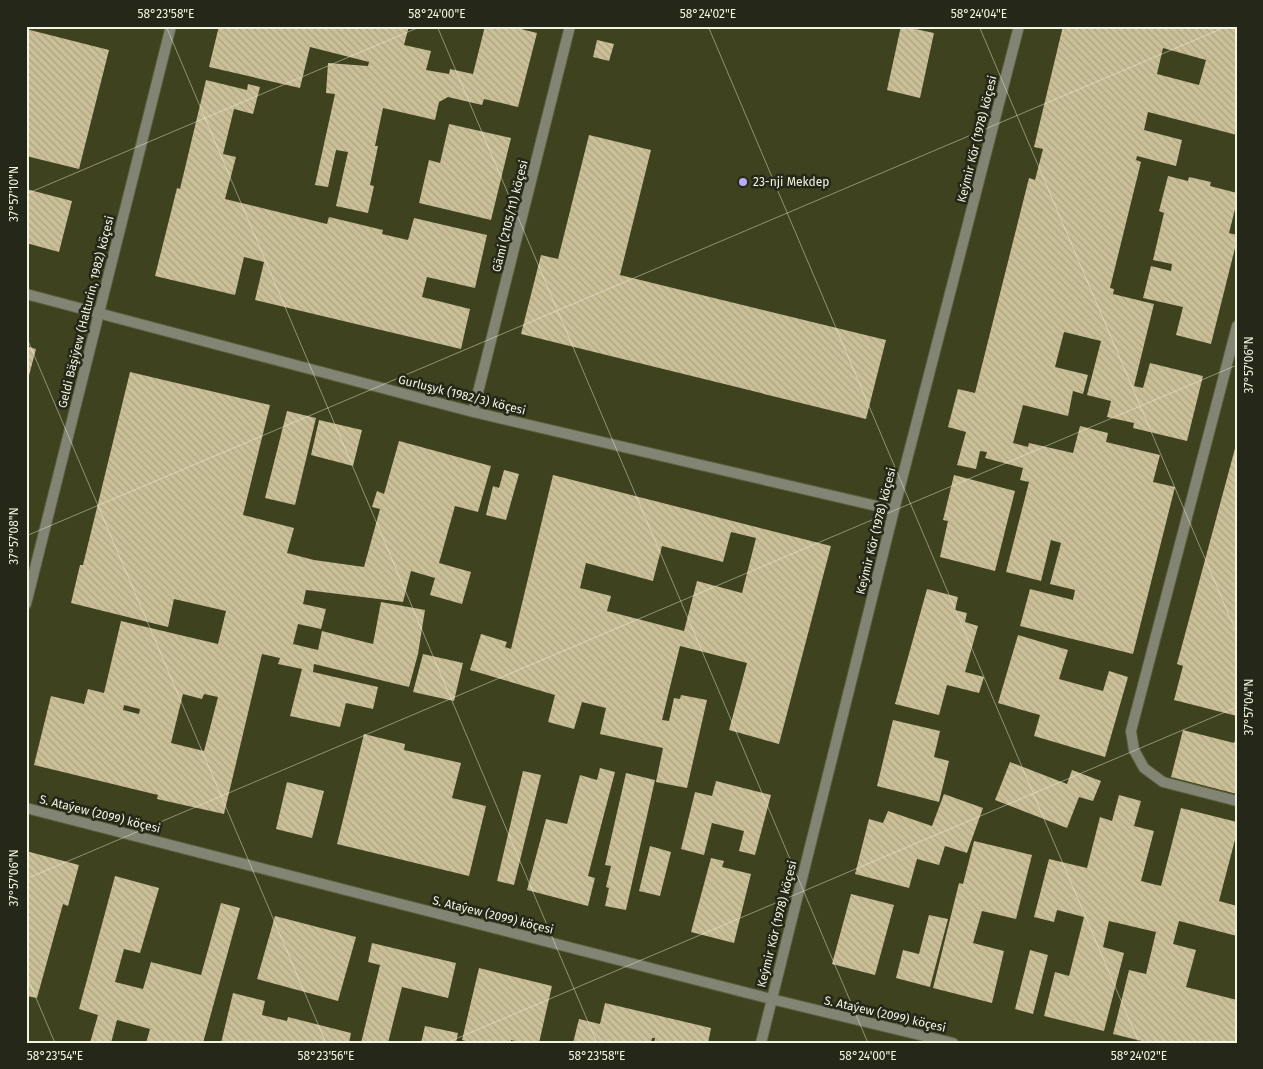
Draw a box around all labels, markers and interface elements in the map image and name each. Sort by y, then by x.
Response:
text: 58°23'58"E [137,7,195,21]
text: 58°24'00"E [408,7,466,21]
text: 58°24'02"E [680,7,736,21]
text: 58°24'04"E [951,7,1007,21]
street label: Keýmir Kör (1978) köçesi [954,74,1000,204]
street label: Gämi (2105/11) köçesi [489,158,531,274]
text: 37°57'10"N [7,166,21,222]
place label: 23-nji Mekdep [753,175,829,189]
marker: 23-nji Mekdep [737,176,749,188]
street label: Geldi Bäşiýew (Halturin, 1982) köçesi [55,214,117,410]
text: 37°57'06"N [1242,336,1256,394]
street label: Gurluşyk (1982/3) köçesi [397,372,527,418]
street label: Keýmir Kör (1978) köçesi [853,466,899,596]
text: 37°57'08"N [7,507,21,565]
text: 37°57'04"N [1242,679,1256,735]
street label: S. Ataýew (2099) köçesi [38,792,162,836]
text: 37°57'06"N [7,849,21,907]
street label: Keýmir Kör (1978) köçesi [754,859,800,989]
street label: S. Ataýew (2099) köçesi [431,893,555,937]
street label: S. Ataýew (2099) köçesi [823,993,947,1035]
text: 58°23'54"E [27,1049,83,1063]
text: 58°23'56"E [298,1049,354,1063]
text: 58°23'58"E [568,1049,626,1063]
text: 58°24'00"E [839,1049,897,1063]
text: 58°24'02"E [1111,1049,1167,1063]

